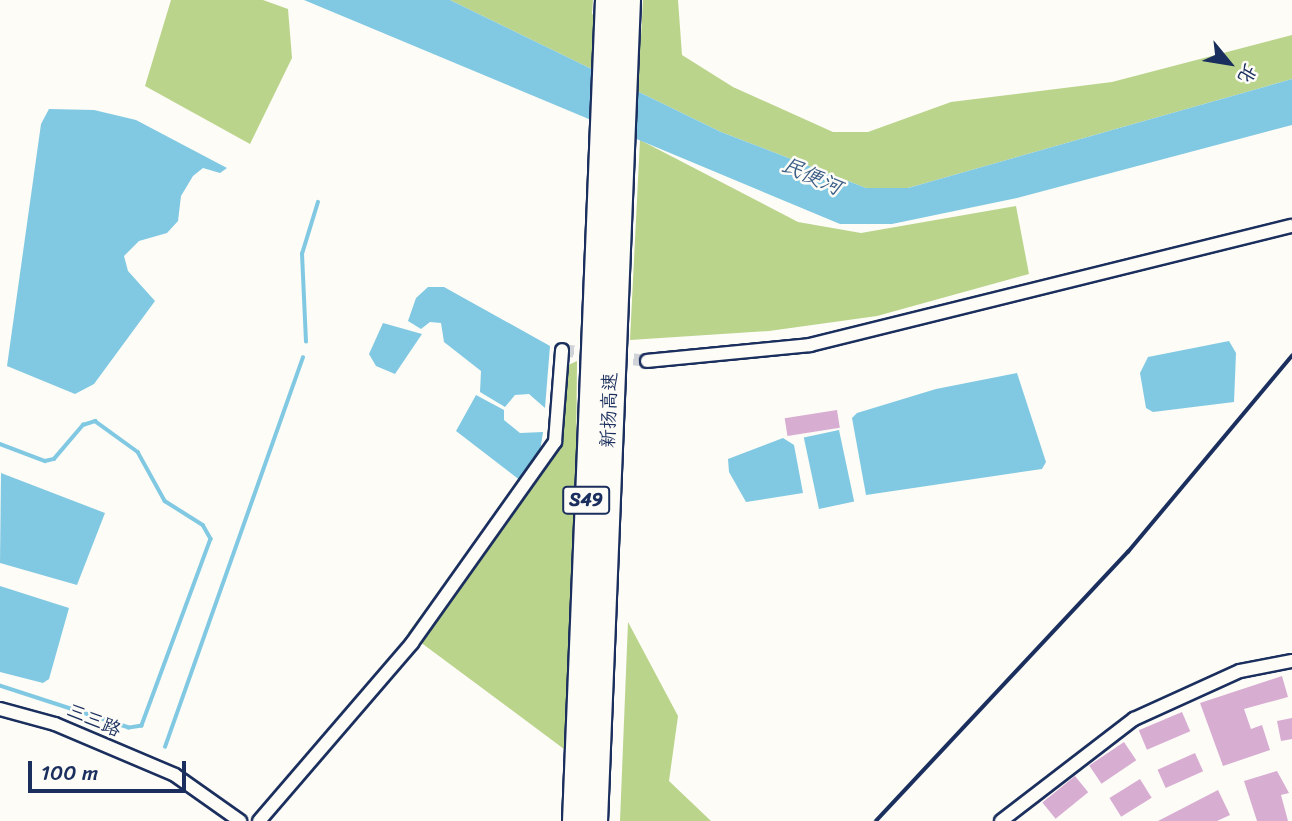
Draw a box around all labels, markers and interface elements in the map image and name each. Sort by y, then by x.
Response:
north arrow [1194,28,1264,98]
text: 北 [1229,57,1267,90]
water label: 民便河 [778,152,846,200]
street label: 新扬高速 [596,372,622,448]
road number: S49 [562,486,610,514]
street label: 三三路 [63,698,125,742]
scale bar [32,748,189,792]
text: 100 m [41,754,98,792]

